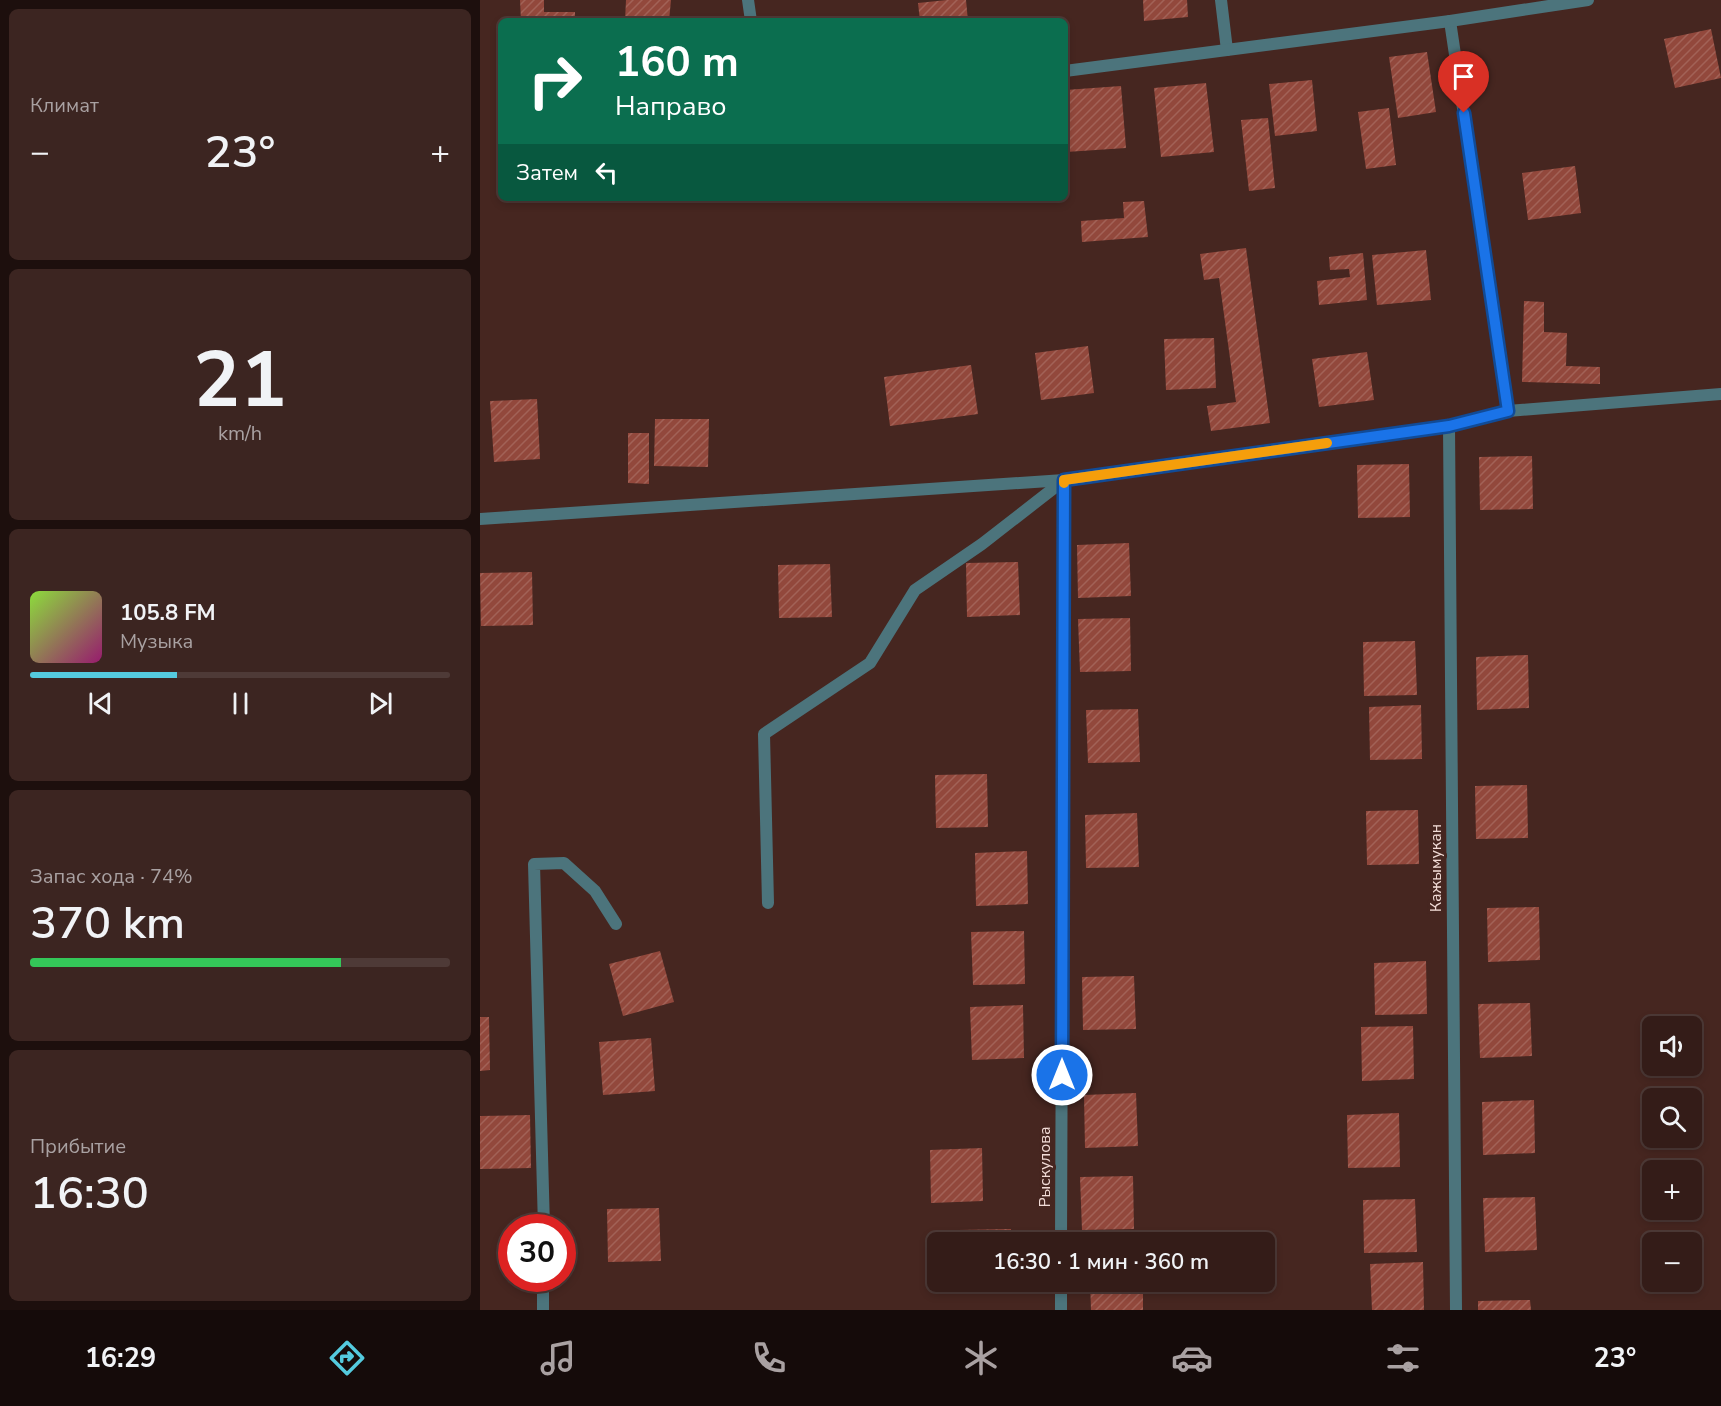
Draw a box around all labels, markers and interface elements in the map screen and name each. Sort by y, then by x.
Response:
text: 160 m [615,34,739,91]
icon: right [516,42,594,120]
pin [1438,51,1489,113]
icon: arrive [1447,60,1480,93]
text: Направо [615,88,726,125]
text: Климат [30,92,99,119]
text: 23° [205,122,275,183]
text: − [30,130,50,175]
text: + [430,130,450,175]
icon: left [590,156,623,189]
text: Затем [516,158,578,188]
text: 21 [193,327,287,434]
text: km/h [218,420,262,447]
text: 105.8 FM [120,598,216,628]
text: Музыка [120,628,193,655]
icon: previous [84,687,117,720]
icon: pause [224,687,257,720]
icon: next [364,687,397,720]
street label: Кажымукан [1425,824,1447,912]
text: Запас хода · 74% [30,863,193,890]
text: 370 km [30,893,185,954]
map controls [1642,1016,1702,1292]
button: sound [1642,1016,1702,1076]
position arrow [1030,1043,1094,1107]
button: search [1642,1088,1702,1148]
street label: Рыскулова [1034,1126,1056,1208]
text: Прибытие [30,1133,126,1160]
button: + [1642,1160,1702,1220]
text: 16:30 [30,1163,149,1224]
speed limit sign: 30 [498,1214,576,1292]
button: − [1642,1232,1702,1292]
text: 16:30 · 1 мин · 360 m [993,1247,1209,1277]
icon: directions [326,1337,368,1379]
icon: music [537,1337,579,1379]
icon: phone [748,1337,790,1379]
icon: climate [960,1337,1002,1379]
icon: car [1171,1337,1213,1379]
icon: filters [1382,1337,1424,1379]
text: 16:29 [85,1340,156,1377]
text: 23° [1594,1340,1636,1377]

